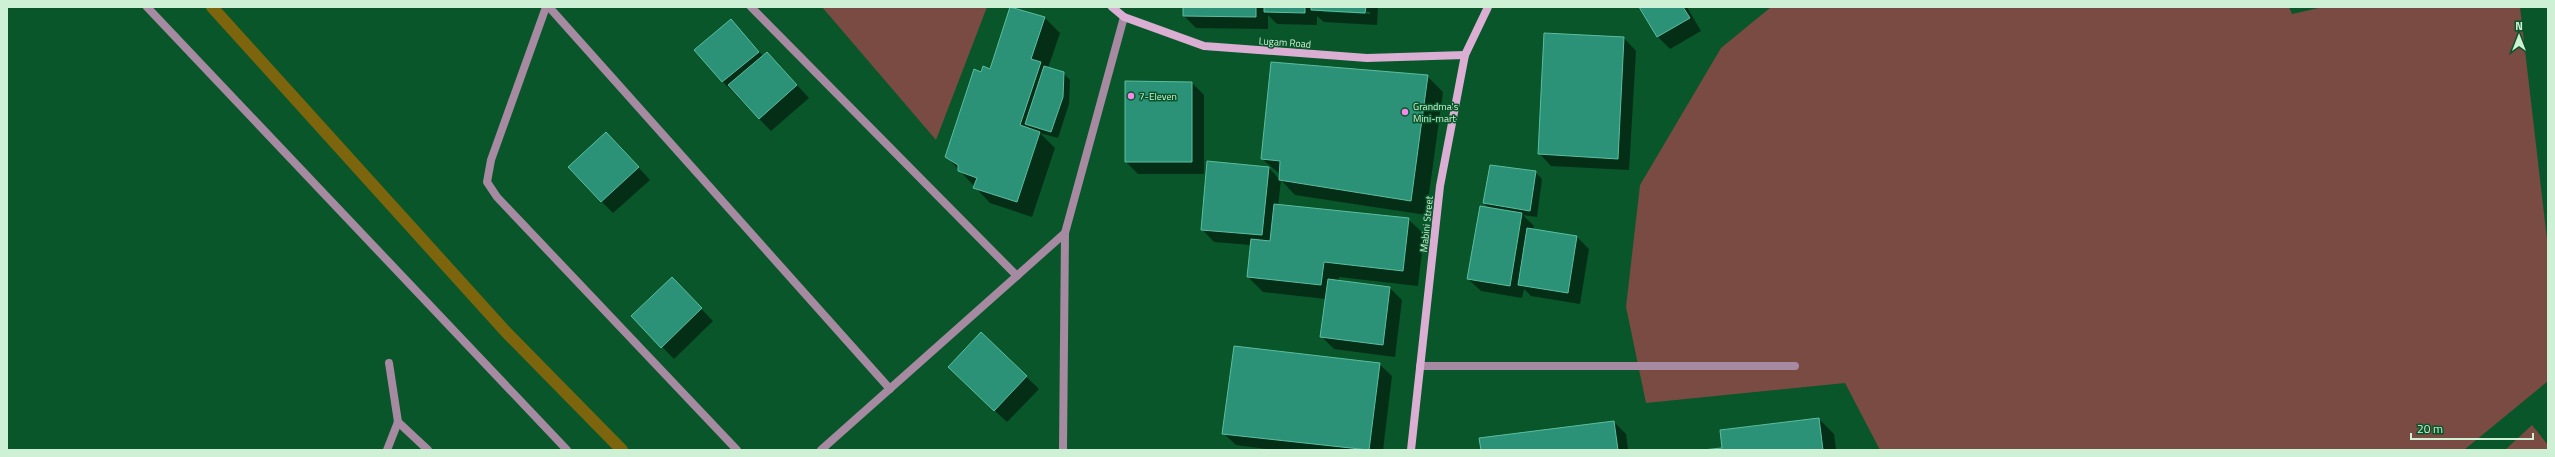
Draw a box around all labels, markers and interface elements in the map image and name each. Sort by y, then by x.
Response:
north arrow [2499,16,2539,56]
text: N [2515,18,2523,34]
street label: Lugam Road [1258,33,1312,52]
place label: 7-Eleven [1139,89,1177,104]
marker: 7-Eleven [1126,91,1136,101]
place label: Grandma's Mini-mart [1413,99,1459,126]
marker: Grandma's Mini-mart [1400,107,1410,117]
street label: Mabini Street [1416,195,1437,253]
scale bar [2411,415,2533,441]
text: 20 m [2417,419,2443,438]

